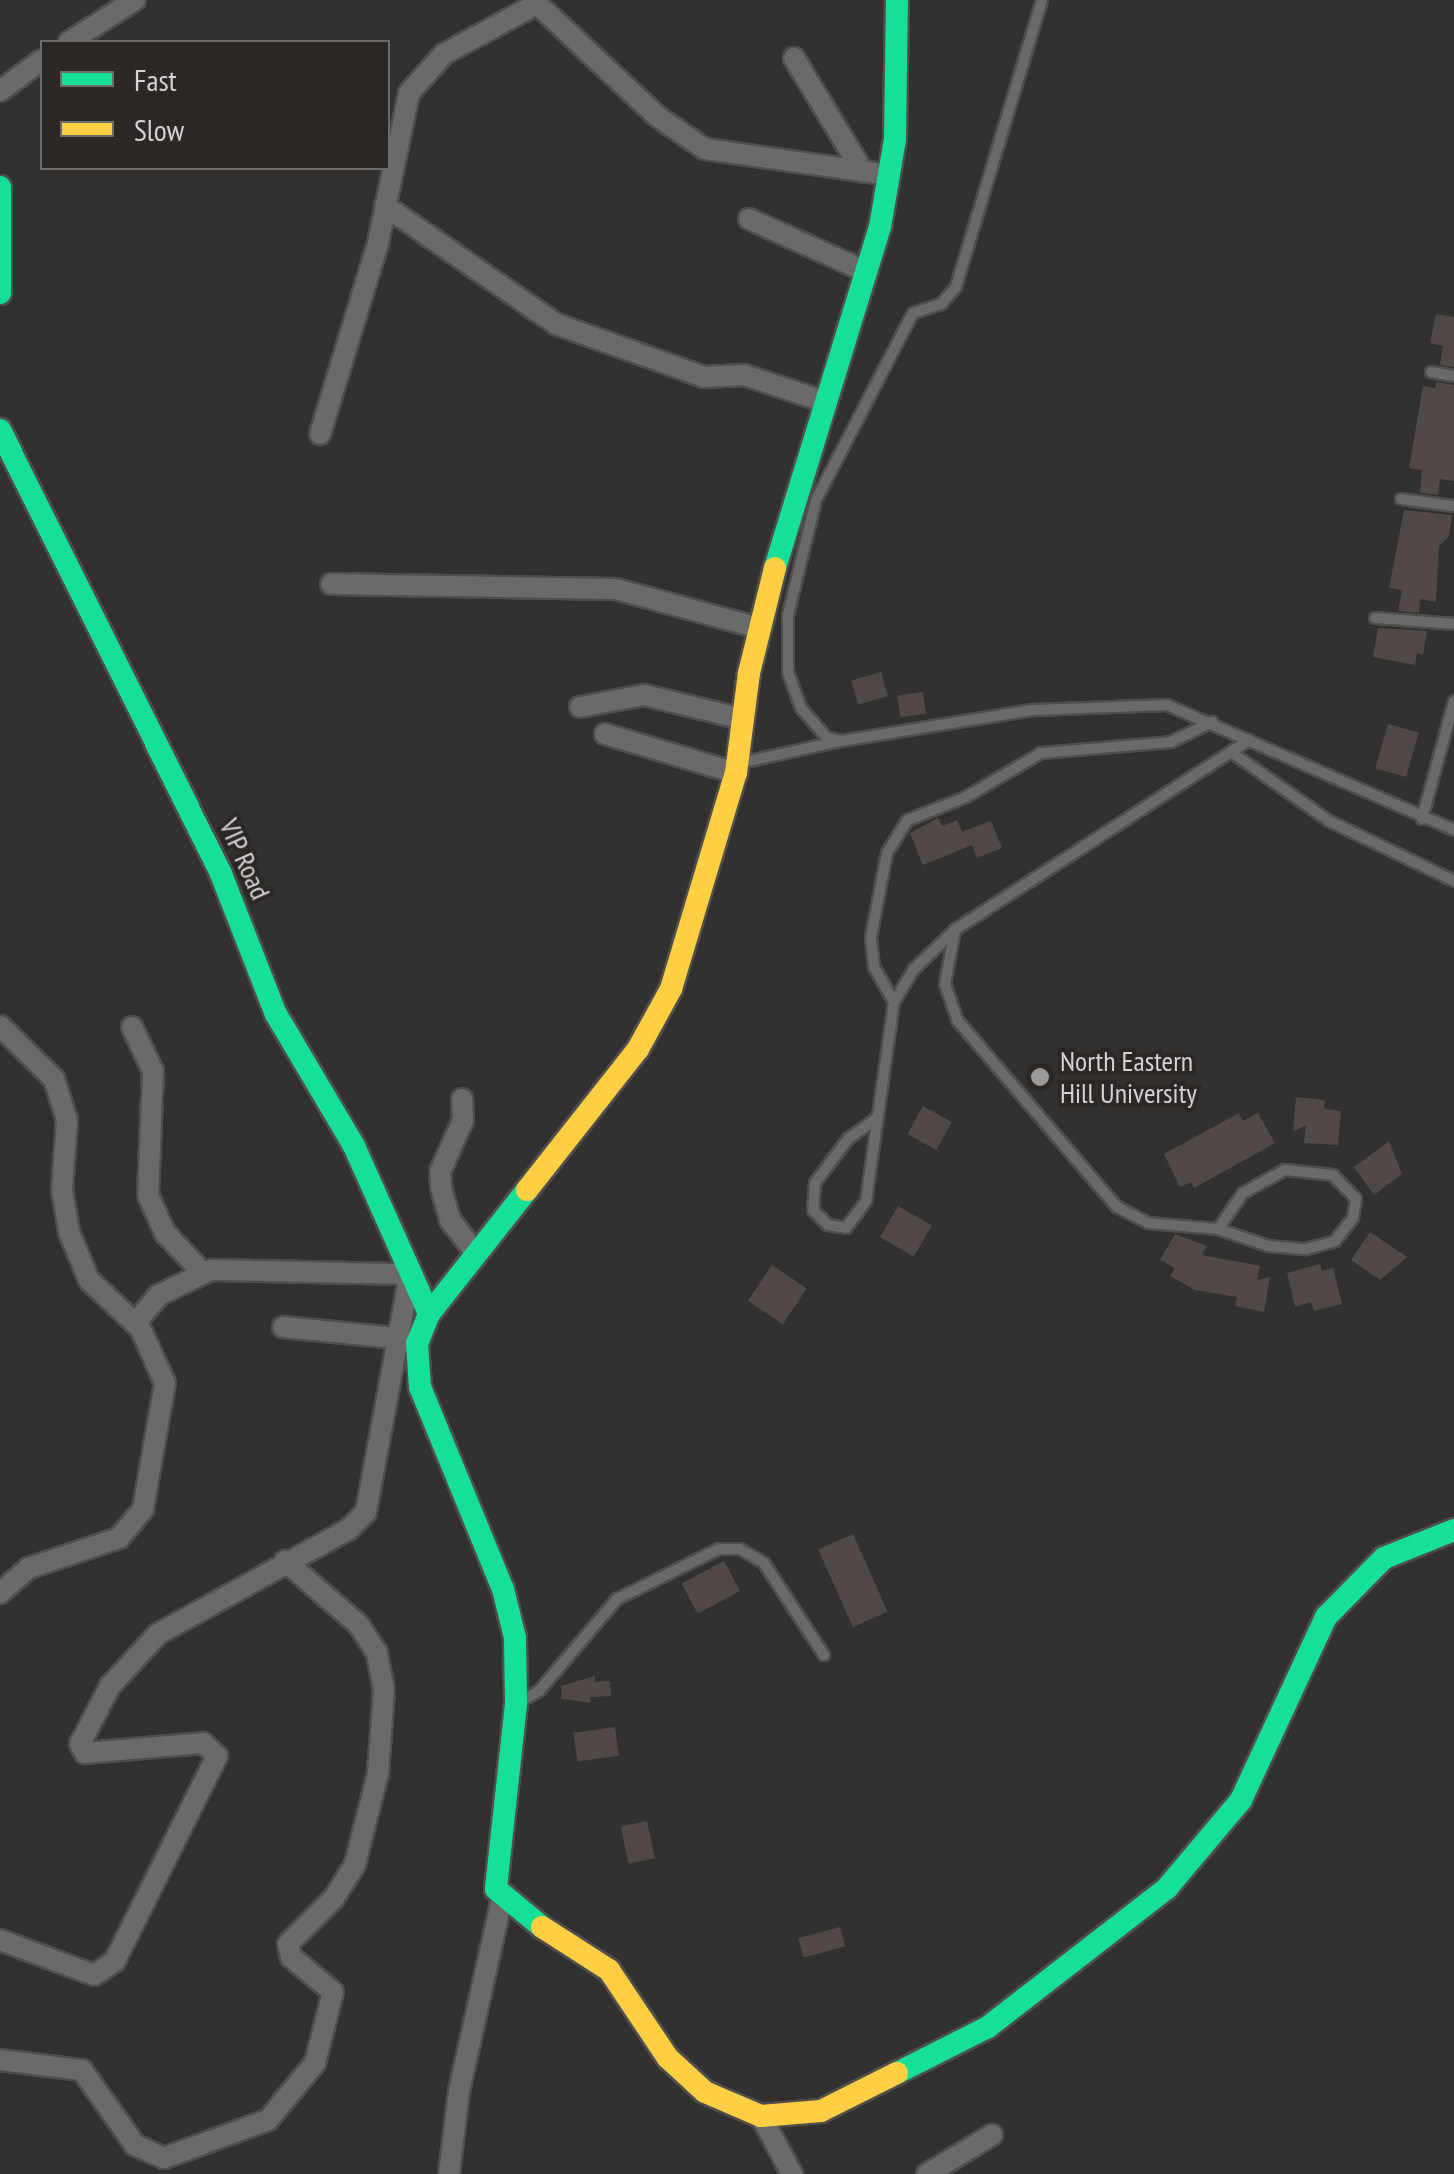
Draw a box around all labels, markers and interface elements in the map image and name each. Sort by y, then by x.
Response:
legend [40,40,390,170]
text: Fast [134,60,177,99]
text: Slow [134,110,184,149]
street label: VIP Road [212,813,278,905]
place label: North Eastern Hill University [1060,1044,1197,1110]
marker: North Eastern Hill University [1029,1066,1051,1088]

